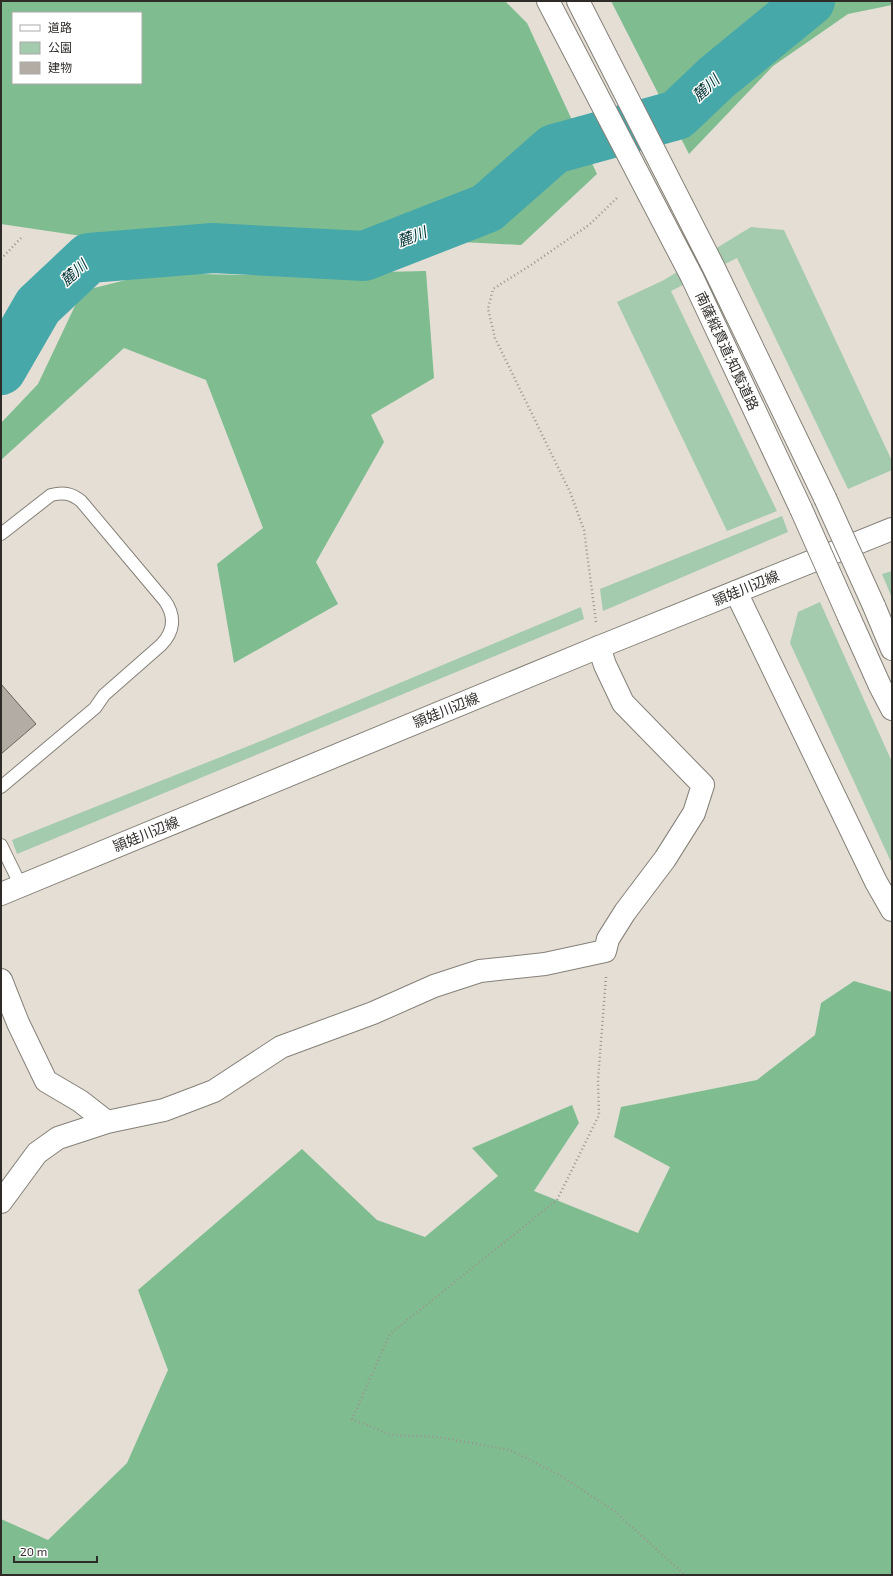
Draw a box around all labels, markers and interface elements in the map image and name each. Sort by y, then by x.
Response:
legend [12,12,142,84]
text: 道路 [48,20,72,34]
text: 公園 [48,40,72,54]
text: 建物 [48,60,72,74]
water label: 麓川 [688,69,724,104]
water label: 麓川 [394,222,431,250]
water label: 麓川 [56,254,92,289]
street label: 南薩縦貫道;知覧道路 [692,289,762,413]
street label: 頴娃川辺線 [710,567,781,609]
street label: 頴娃川辺線 [410,689,481,731]
street label: 頴娃川辺線 [110,813,181,855]
scale bar [14,1538,97,1564]
text: 20 m [20,1544,47,1558]

